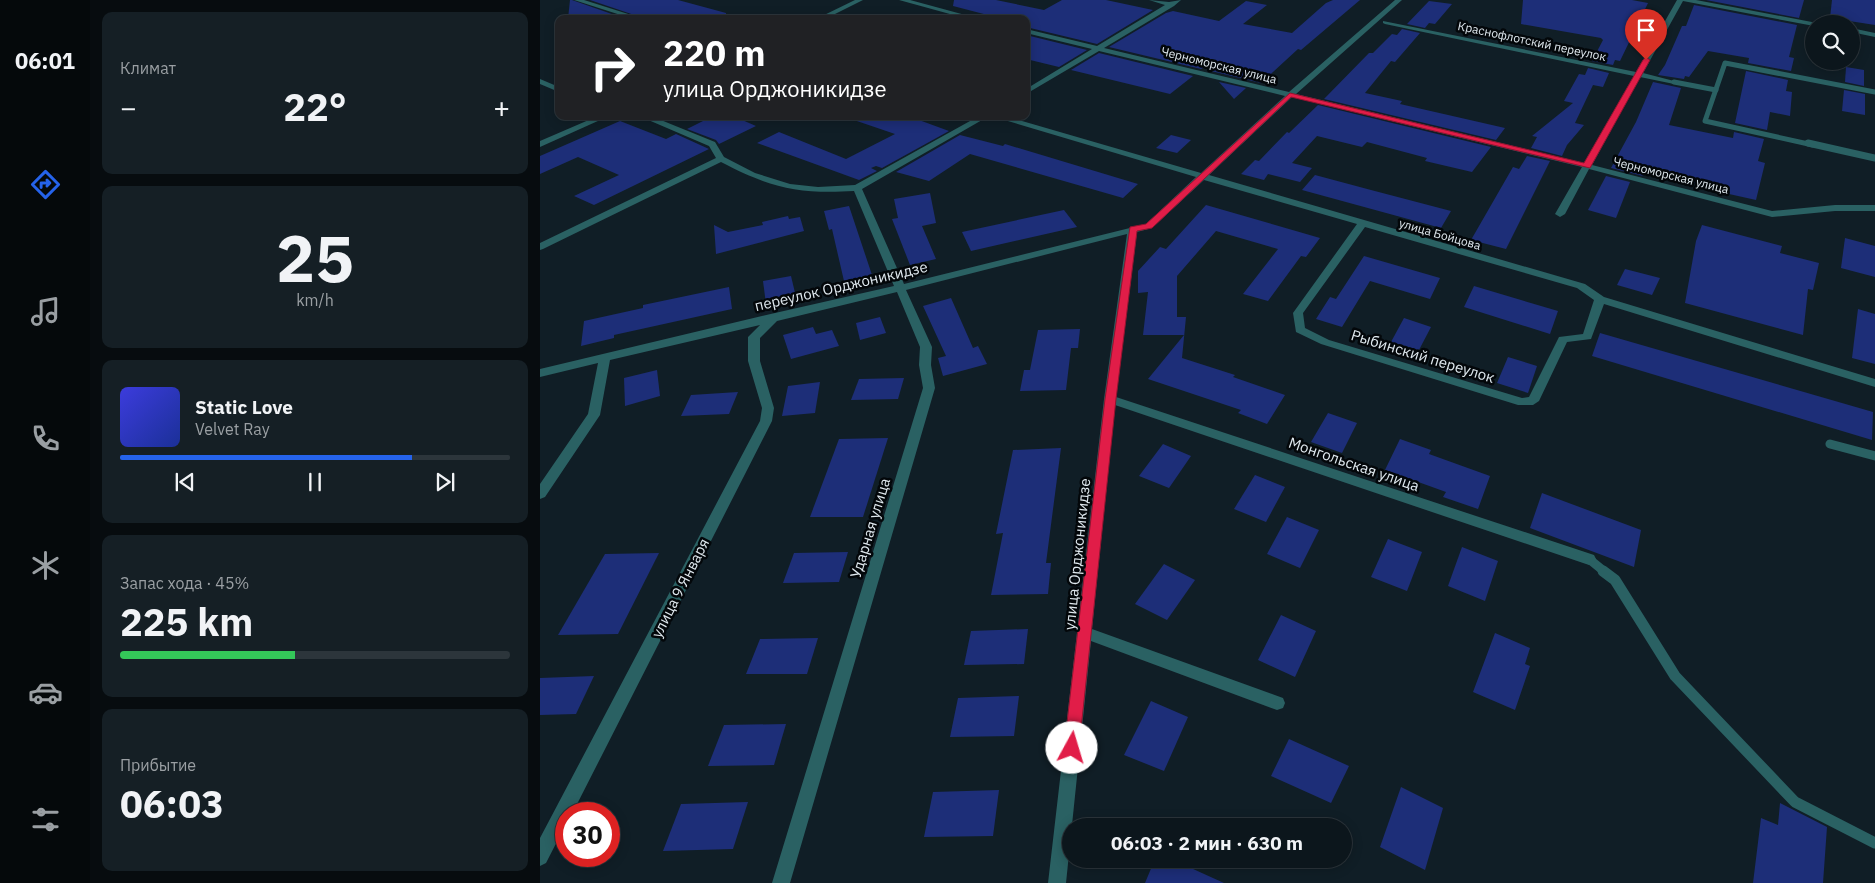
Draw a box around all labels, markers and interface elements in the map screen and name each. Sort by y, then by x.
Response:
pin [1625,9,1667,60]
map controls [1805,15,1860,70]
button: search [1805,15,1860,70]
icon: arrive [1632,16,1660,44]
street label: Краснофлотский переулок [1456,18,1608,64]
text: 220 m [663,30,766,76]
icon: right [580,35,645,100]
street label: Черноморская улица [1160,43,1279,87]
text: 06:01 [15,46,75,75]
text: Климат [120,58,176,78]
text: улица Орджоникидзе [663,74,887,103]
text: 22° [283,82,347,131]
text: − [120,89,137,126]
text: + [493,89,510,126]
street label: Черноморская улица [1612,153,1731,197]
icon: directions [28,167,63,202]
text: 25 [276,215,354,300]
street label: улица Бойцова [1397,215,1483,253]
street label: переулок Орджоникидзе [753,257,929,315]
text: km/h [296,290,334,310]
icon: music [28,294,63,329]
street label: Рыбинский переулок [1349,325,1497,387]
text: Static Love [195,395,293,419]
text: Velvet Ray [195,419,270,439]
icon: phone [28,421,63,456]
street label: Монгольская улица [1286,433,1422,495]
icon: previous [171,468,199,496]
icon: pause [301,468,329,496]
icon: next [431,468,459,496]
street label: Ударная улица [846,476,894,580]
street label: улица Орджоникидзе [1060,477,1094,631]
street label: улица 9 Января [647,535,713,641]
icon: climate [28,548,63,583]
text: Запас хода · 45% [120,573,249,593]
text: 225 km [120,597,253,646]
icon: car [28,675,63,710]
position arrow [1045,721,1097,773]
text: Прибытие [120,755,196,775]
text: 06:03 [120,779,224,828]
icon: filters [28,802,63,837]
speed limit sign: 30 [555,802,620,867]
text: 06:03 · 2 мин · 630 m [1111,831,1303,855]

